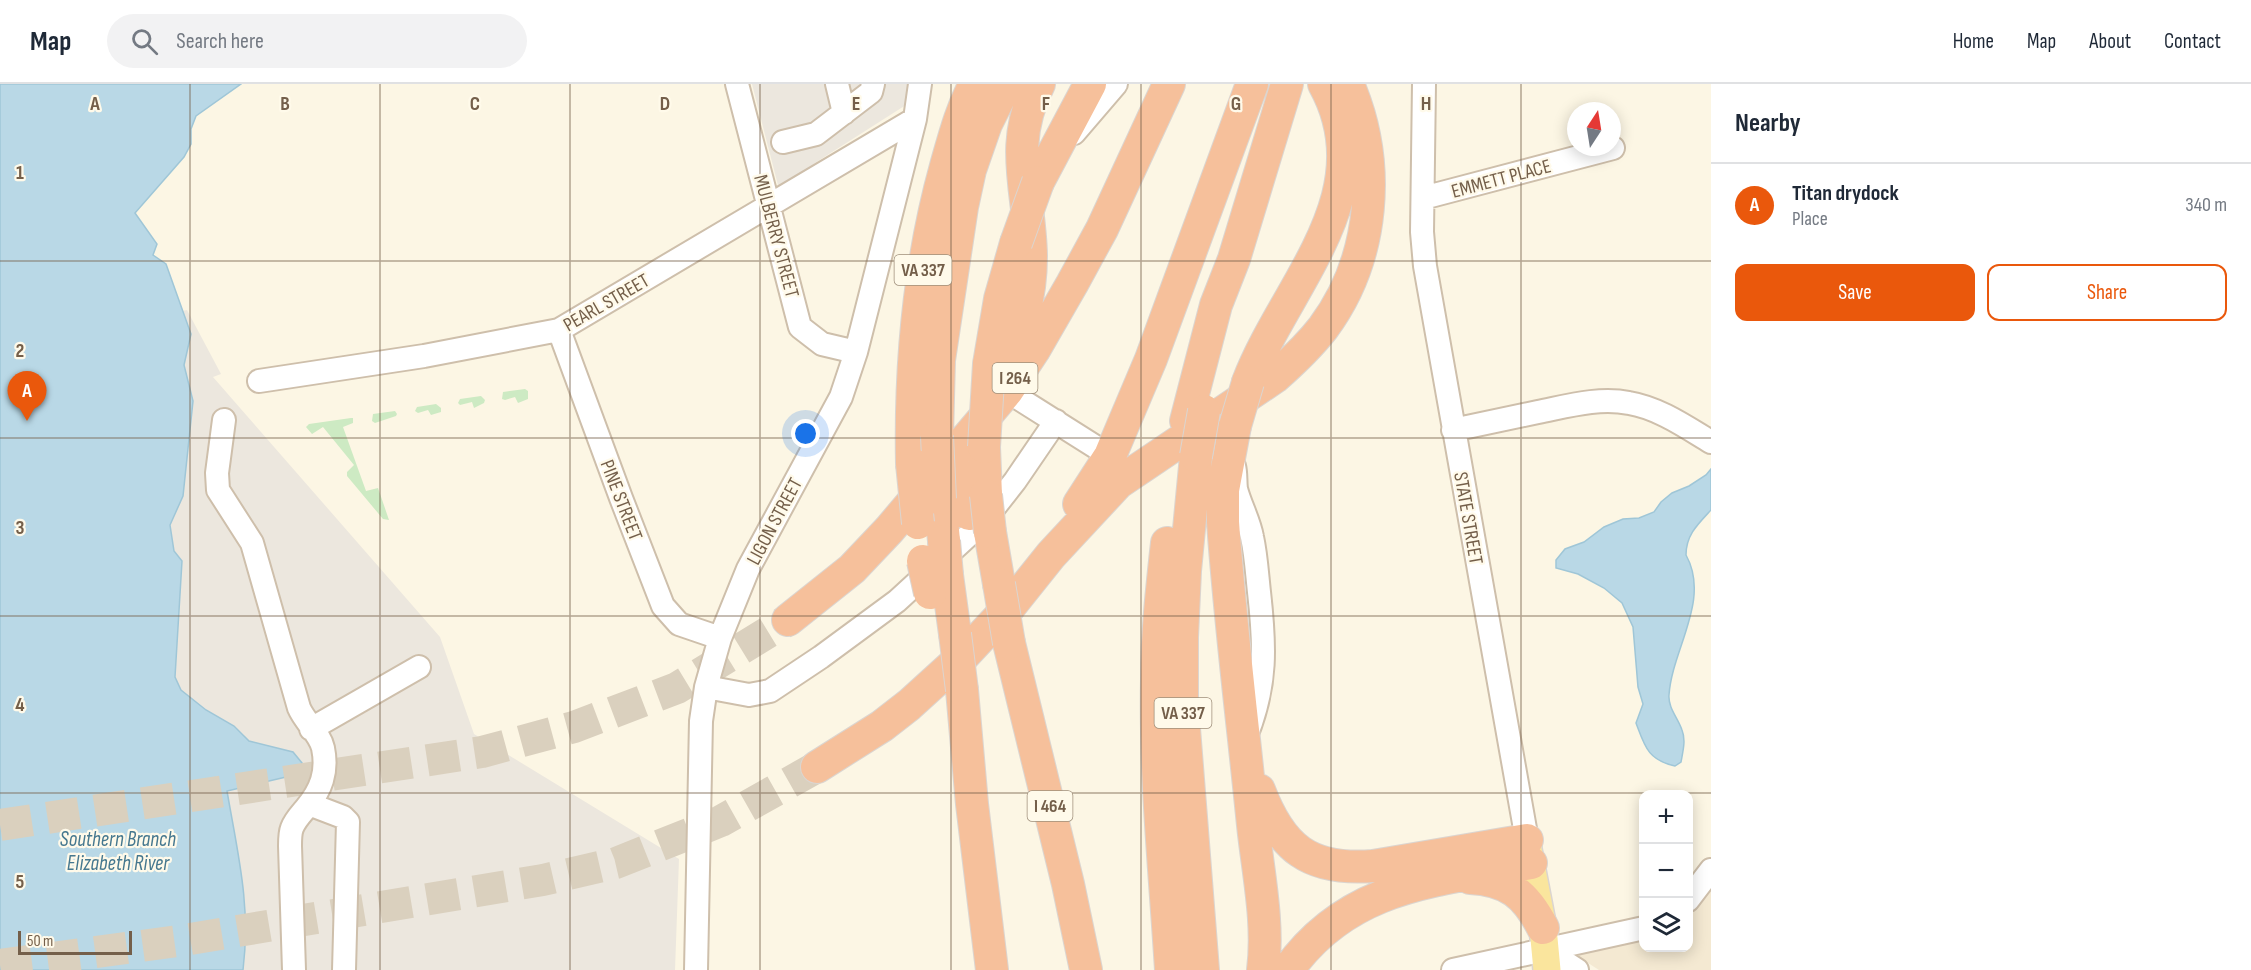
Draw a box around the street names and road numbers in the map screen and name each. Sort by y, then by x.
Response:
street label: EMMETT PLACE [1449,154,1554,204]
street label: MULBERRY STREET [748,172,804,300]
road number: VA 337 [894,255,952,285]
street label: PEARL STREET [559,269,654,337]
road number: I 264 [992,363,1038,393]
street label: PINE STREET [595,457,647,544]
street label: STATE STREET [1448,470,1488,566]
street label: LIGON STREET [742,474,808,569]
road number: VA 337 [1154,698,1212,728]
road number: I 464 [1028,791,1072,821]

